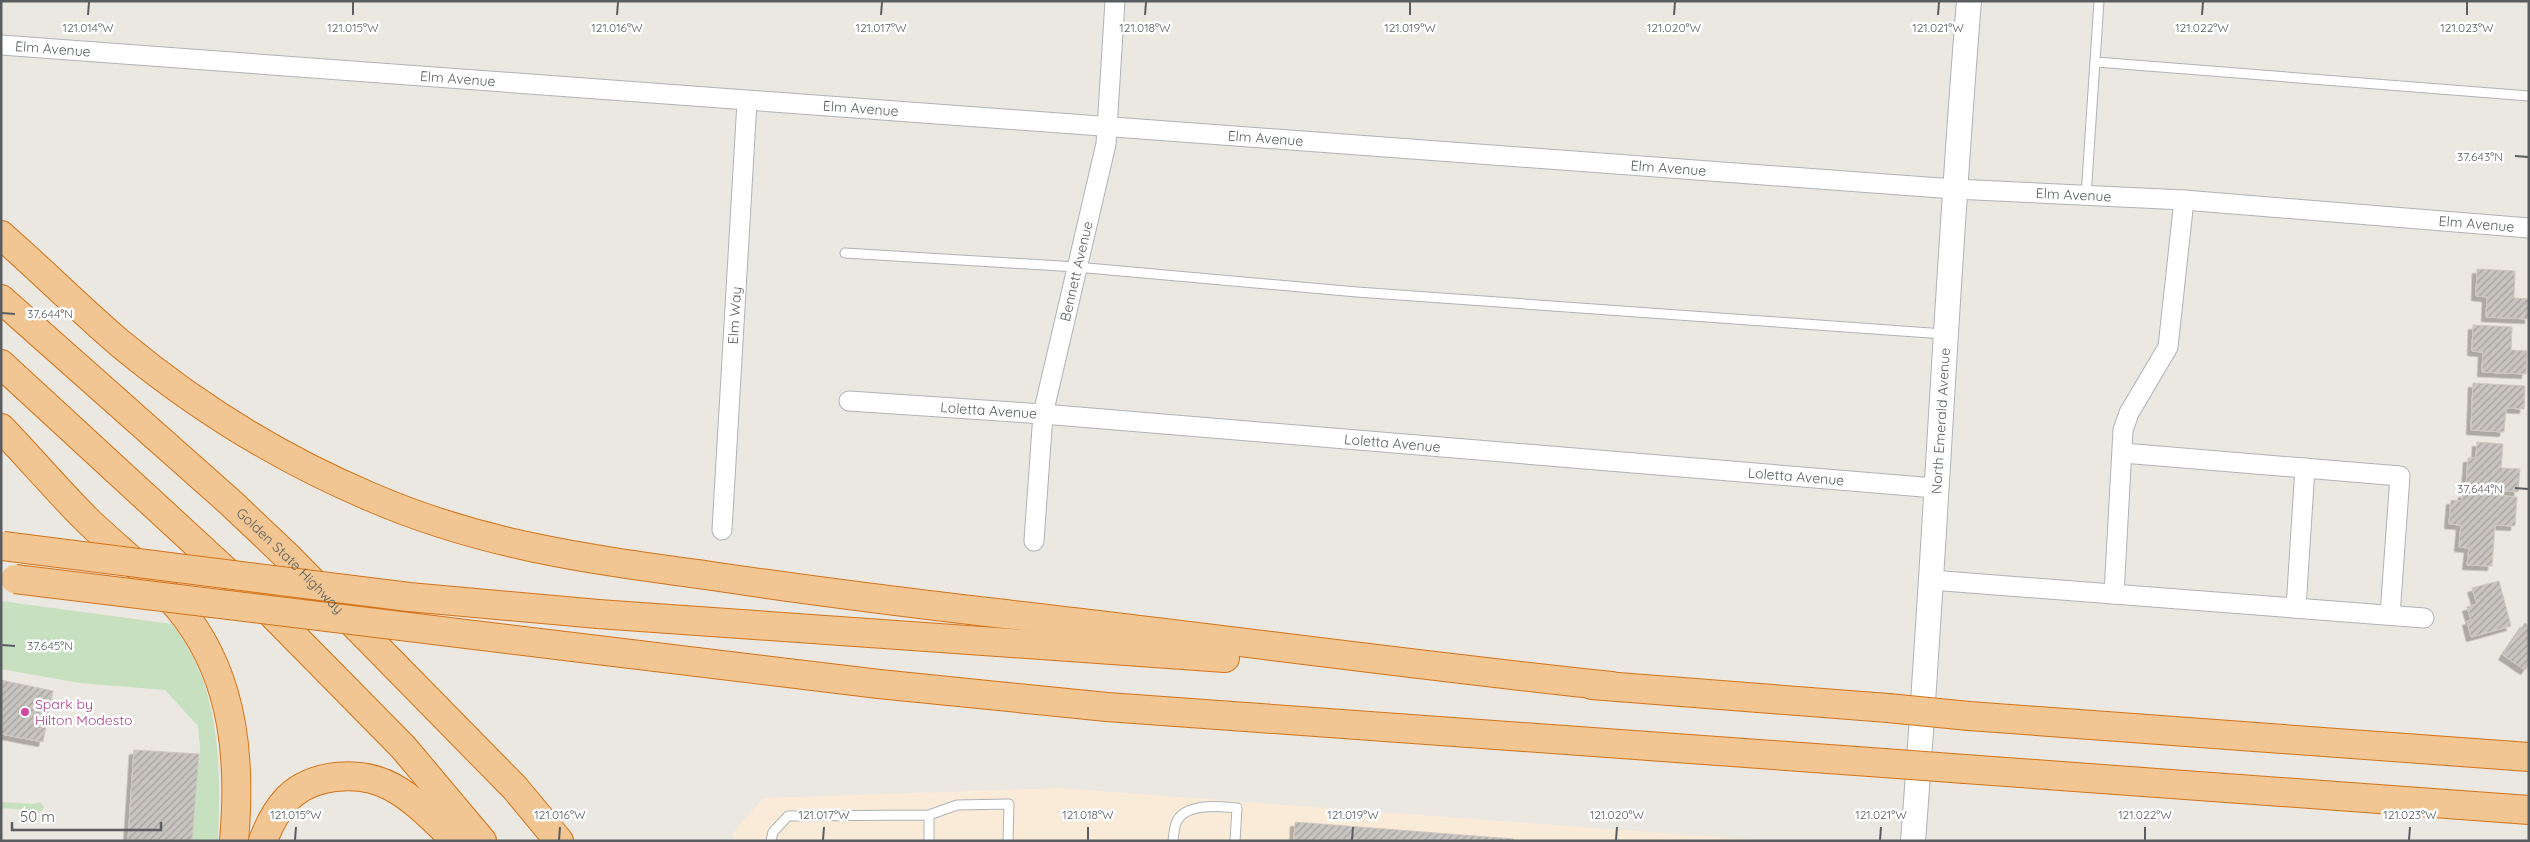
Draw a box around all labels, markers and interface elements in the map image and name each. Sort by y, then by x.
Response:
text: 121.014°W [62,20,114,35]
text: 121.015°W [327,20,379,35]
text: 121.016°W [591,20,643,35]
text: 121.017°W [855,20,907,35]
text: 121.018°W [1119,20,1171,35]
text: 121.019°W [1384,20,1436,35]
text: 121.020°W [1647,20,1702,35]
text: 121.021°W [1912,20,1964,35]
text: 121.022°W [2175,20,2229,35]
text: 121.023°W [2440,20,2494,35]
street label: Elm Avenue [14,37,91,61]
street label: Elm Avenue [419,67,496,90]
street label: Elm Avenue [822,97,899,120]
street label: Elm Avenue [1227,126,1304,150]
text: 37.643°N [2457,149,2503,164]
street label: Elm Avenue [1630,156,1707,180]
street label: Elm Avenue [2035,184,2112,206]
street label: Elm Avenue [2438,212,2515,236]
street label: Bennett Avenue [1056,219,1097,323]
street label: Elm Way [724,286,745,345]
text: 37.644°N [27,306,73,321]
street label: North Emerald Avenue [1927,347,1954,494]
street label: Loletta Avenue [940,398,1038,423]
street label: Loletta Avenue [1343,430,1441,456]
street label: Loletta Avenue [1747,464,1845,489]
text: 37.644°N [2457,481,2503,496]
street label: Golden State Highway [232,504,348,618]
text: 37.645°N [27,638,73,653]
place label: Spark by Hilton Modesto [35,695,132,729]
marker: Spark by Hilton Modesto [19,706,31,718]
scale bar [12,800,161,832]
text: 50 m [20,807,55,826]
text: 121.015°W [270,807,322,822]
text: 121.016°W [534,807,586,822]
text: 121.017°W [798,807,850,822]
text: 121.018°W [1062,807,1114,822]
text: 121.019°W [1327,807,1379,822]
text: 121.020°W [1590,807,1645,822]
text: 121.021°W [1855,807,1907,822]
text: 121.022°W [2118,807,2172,822]
text: 121.023°W [2383,807,2437,822]

